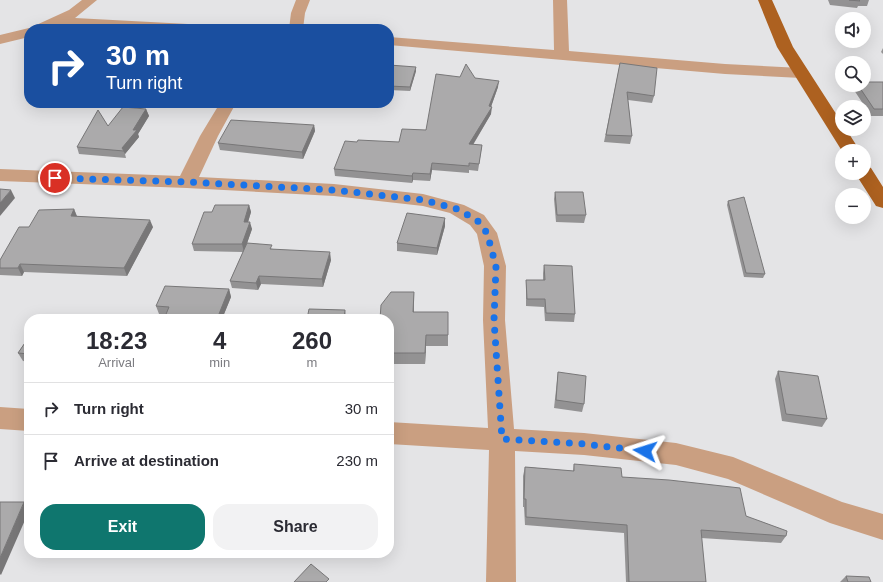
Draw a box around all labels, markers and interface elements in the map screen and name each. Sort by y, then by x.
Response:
map controls [835,12,871,224]
button: sound [835,12,871,48]
icon: right [40,40,92,92]
text: 30 m [106,40,170,71]
button: search [835,56,871,92]
text: Turn right [106,73,182,93]
button: layers [835,100,871,136]
button: + [835,144,871,180]
pin [38,161,72,195]
icon: arrive [44,167,66,189]
button: − [835,188,871,224]
text: 18:23 [86,327,147,354]
text: 4 [213,327,226,354]
text: 260 [292,327,332,354]
text: Arrival [98,355,135,370]
text: min [209,355,230,370]
text: m [307,355,317,370]
icon: right [40,398,62,420]
text: Turn right [74,400,144,417]
text: 30 m [345,400,378,417]
position arrow [624,430,666,472]
icon: arrive [40,450,62,472]
text: Arrive at destination [74,452,219,469]
text: 230 m [336,452,378,469]
button: Exit [40,504,205,550]
button: Share [213,504,378,550]

